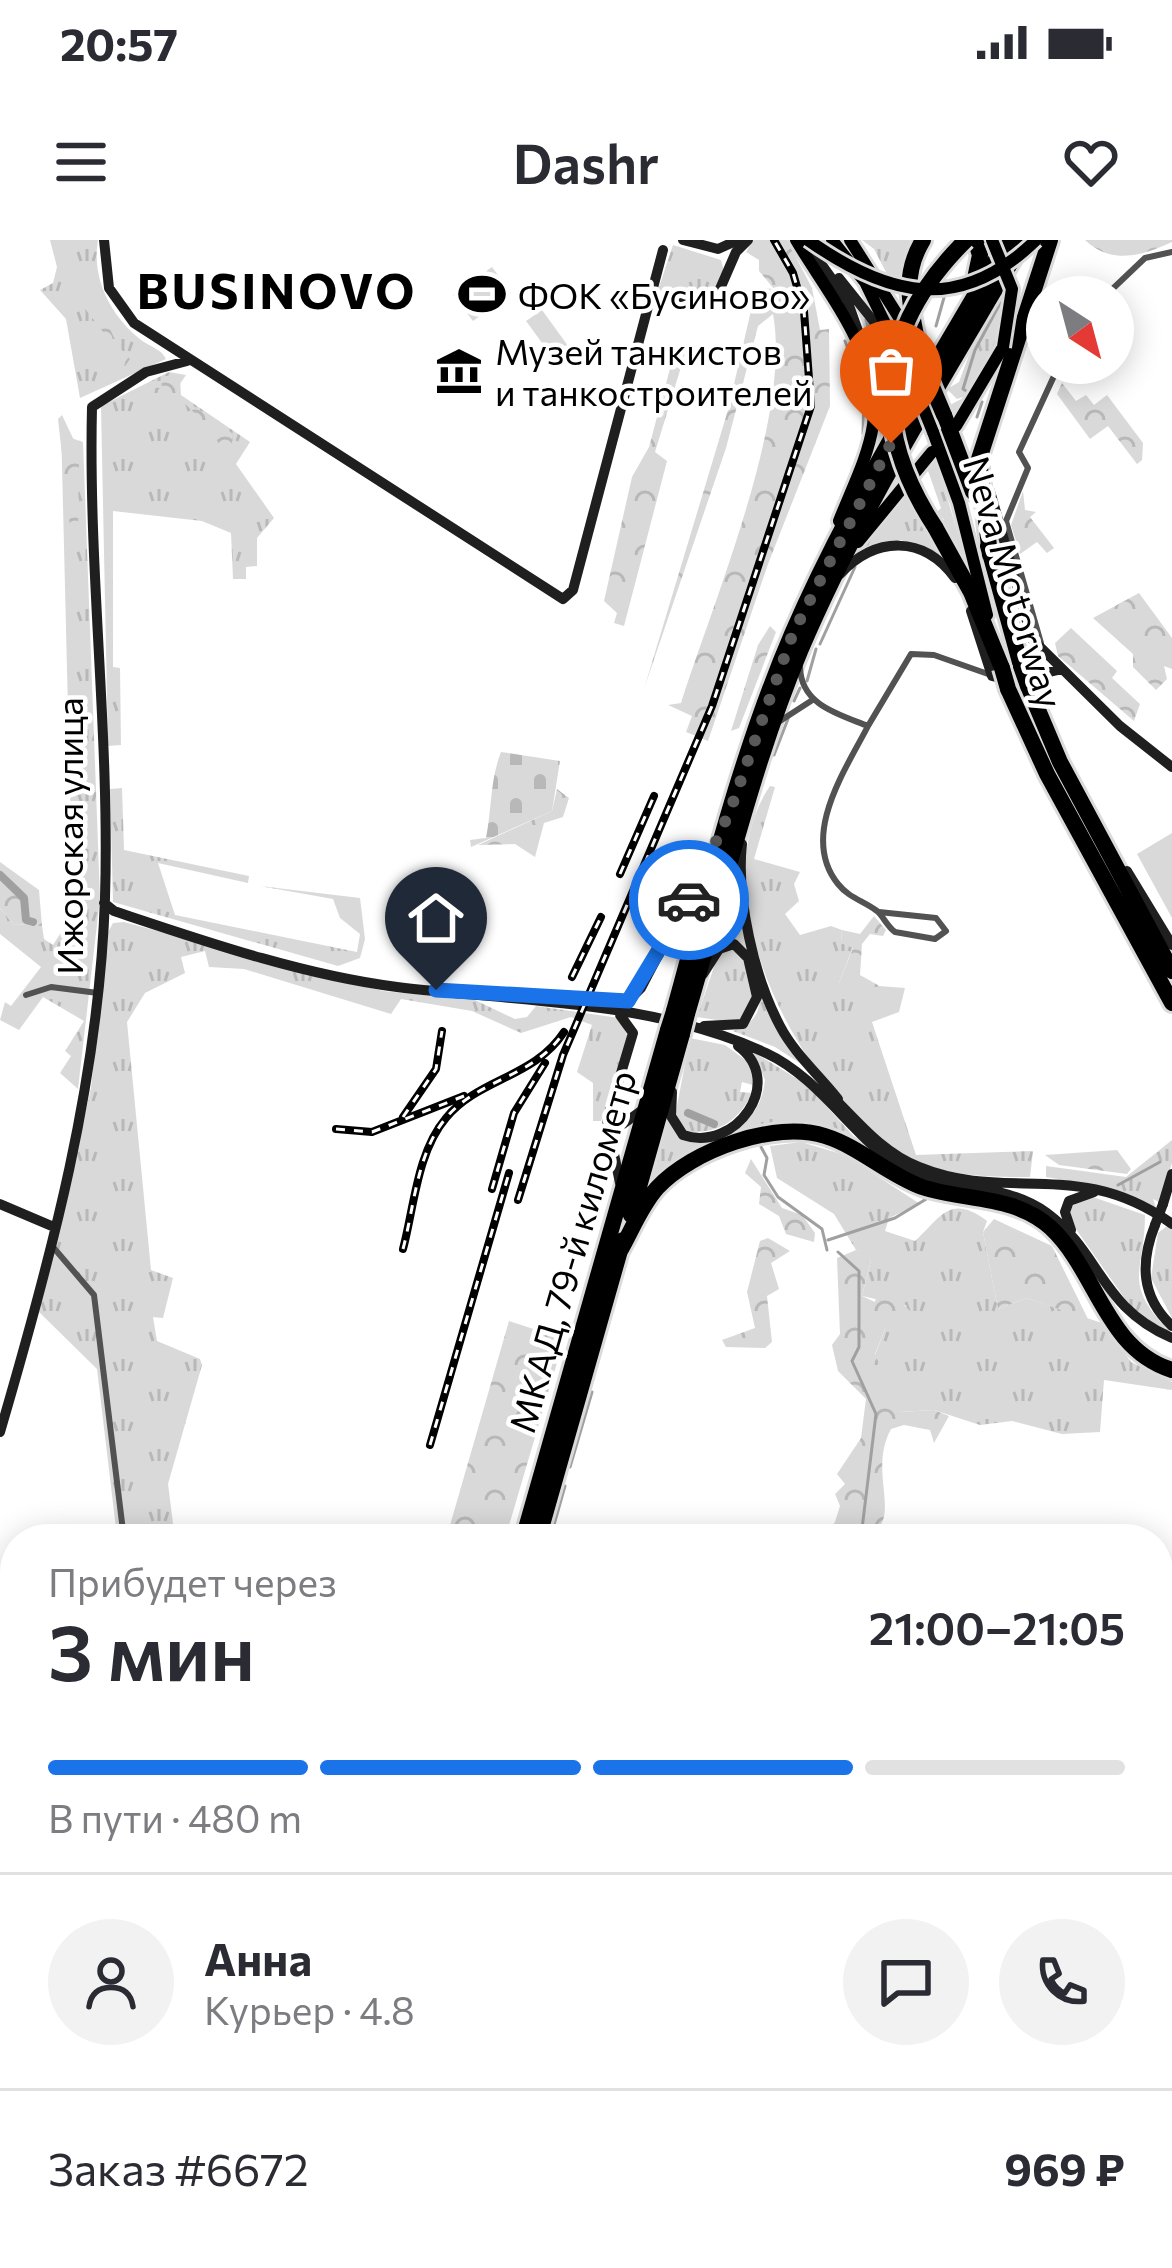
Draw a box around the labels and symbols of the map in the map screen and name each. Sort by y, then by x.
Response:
district label: BUSINOVO [137,260,417,319]
sports icon: ФОК «Бусиново» [457,269,507,319]
place label: ФОК «Бусиново» [518,272,810,316]
north arrow [1026,276,1134,384]
pin [840,320,942,443]
place label: Музей танкистов и танкостроителей [495,328,813,413]
museum icon: Музей танкистов и танкостроителей [434,346,484,396]
street label: Neva Motorway [956,451,1074,713]
street label: Ижорская улица [46,697,90,975]
courier [629,840,749,960]
pin [385,867,487,990]
street label: МКАД, 79-й километр [498,1065,644,1437]

